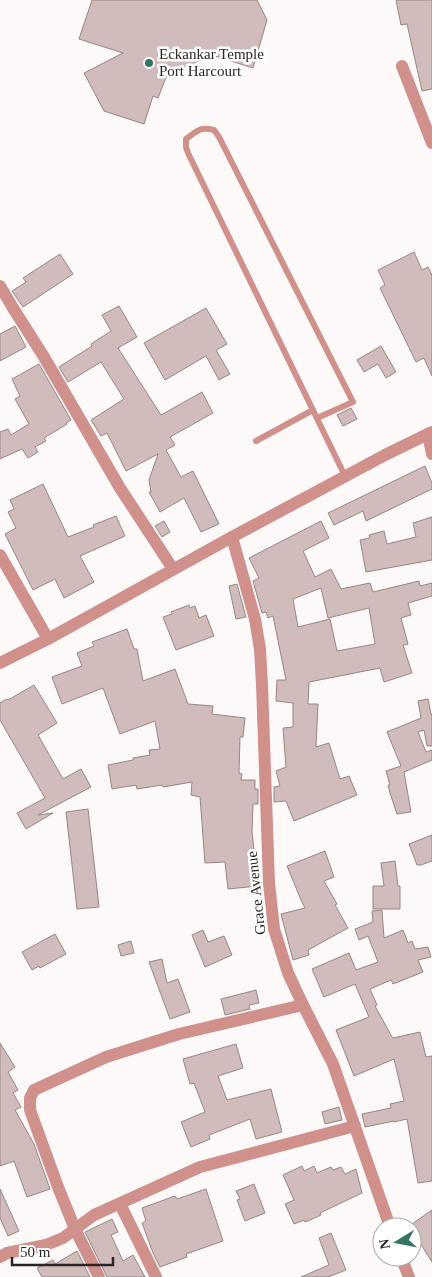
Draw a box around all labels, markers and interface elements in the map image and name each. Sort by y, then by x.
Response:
place label: Eckankar Temple Port Harcourt [159,46,264,79]
marker: Eckankar Temple Port Harcourt [143,57,155,69]
street label: Grace Avenue [244,850,268,936]
north arrow [372,1217,422,1267]
scale bar [12,1234,114,1266]
text: N [376,1238,393,1250]
text: 50 m [20,1244,51,1260]

